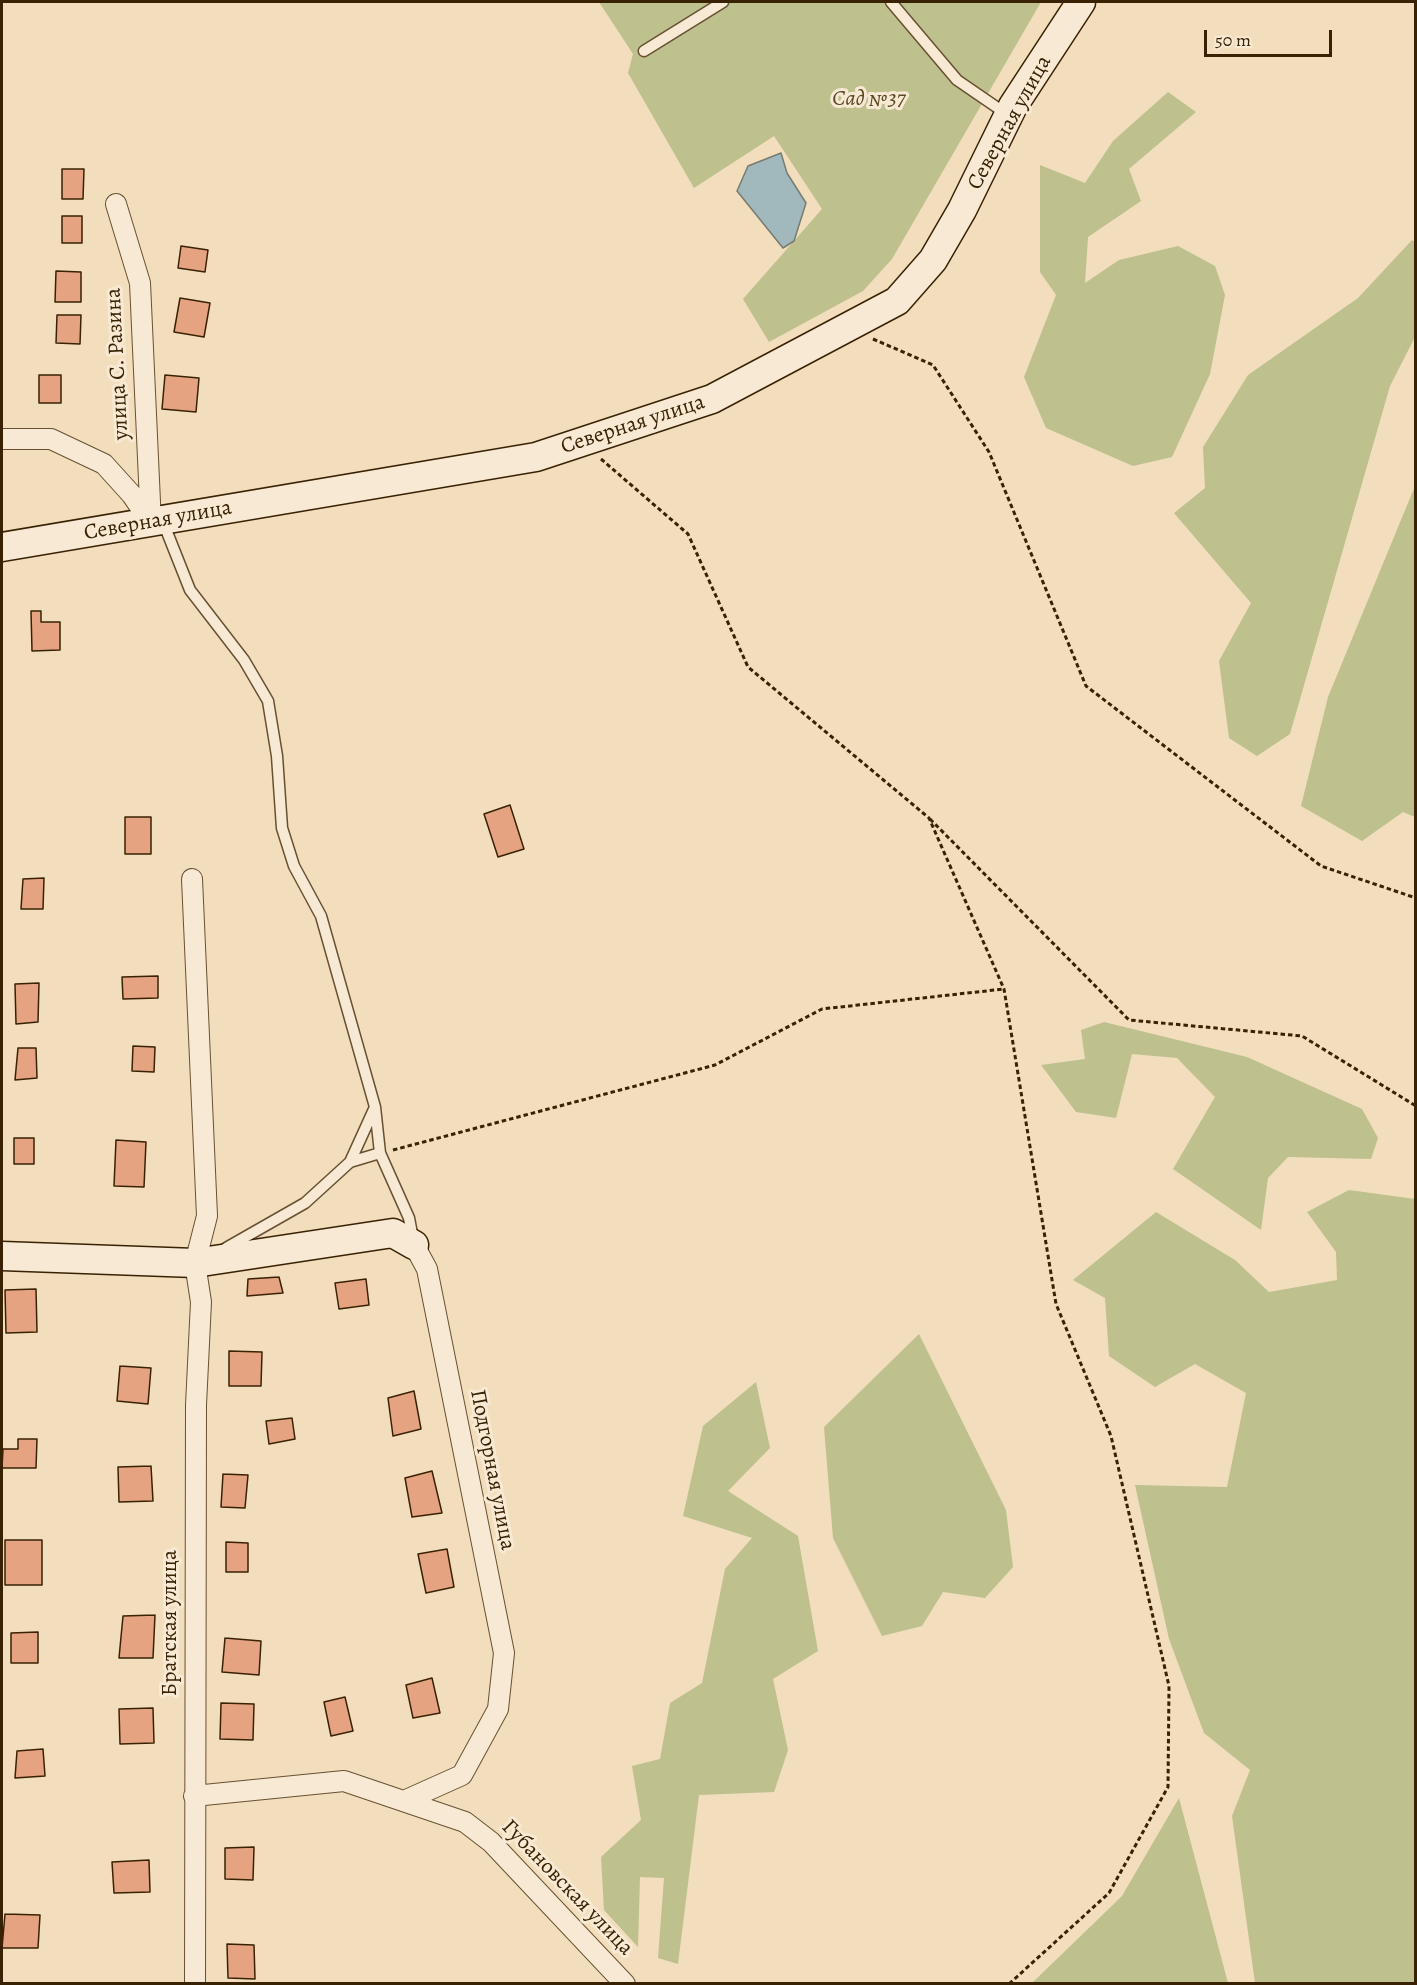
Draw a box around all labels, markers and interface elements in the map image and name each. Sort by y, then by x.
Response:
scale bar [1207,18,1334,56]
text: 50 m [1215,28,1251,52]
street label: Северная улица [962,51,1058,195]
park label: Сад №37 [832,87,906,113]
street label: улица С. Разина [101,287,135,441]
street label: Северная улица [558,389,708,461]
street label: Северная улица [82,495,234,547]
street label: Подгорная улица [463,1387,521,1553]
street label: Братская улица [158,1550,184,1696]
street label: Губановская улица [495,1815,639,1961]

